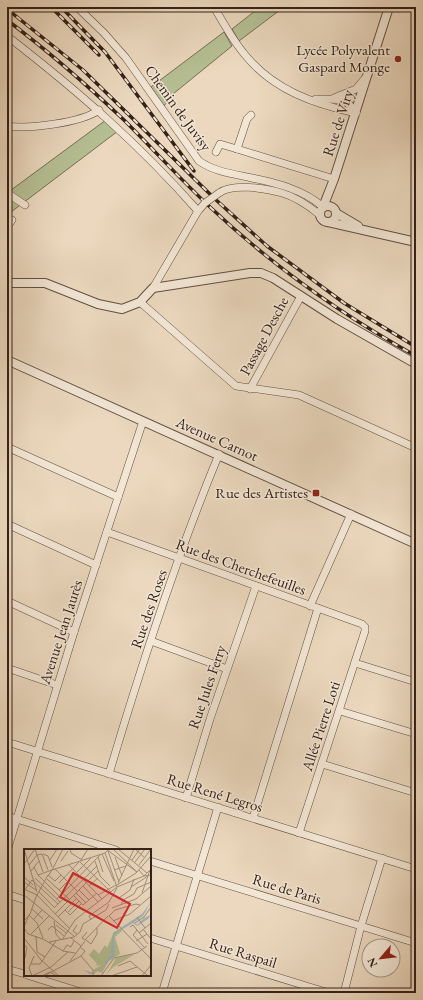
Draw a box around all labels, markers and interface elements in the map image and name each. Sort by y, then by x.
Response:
place label: Lycée Polyvalent Gaspard Monge [296,40,390,76]
marker: Lycée Polyvalent Gaspard Monge [393,54,403,64]
street label: Chemin de Juvisy [141,61,216,155]
street label: Rue de Viry [318,87,357,159]
street label: Passage Desche [235,293,292,378]
street label: Avenue Carnot [172,412,261,465]
place label: Rue des Artistes [215,483,308,502]
marker: Rue des Artistes [311,488,321,498]
street label: Rue des Cherchefeuilles [173,534,309,599]
street label: Rue des Roses [126,567,171,651]
street label: Avenue Jean Jaurès [34,577,86,687]
street label: Rue Jules Ferry [183,642,230,731]
street label: Allée Pierre Loti [297,678,344,774]
street label: Rue René Legros [165,769,265,816]
inset map [24,849,151,976]
street label: Rue de Paris [250,869,324,908]
street label: Rue Raspail [207,933,280,972]
north arrow [361,938,401,978]
text: N [364,955,380,970]

